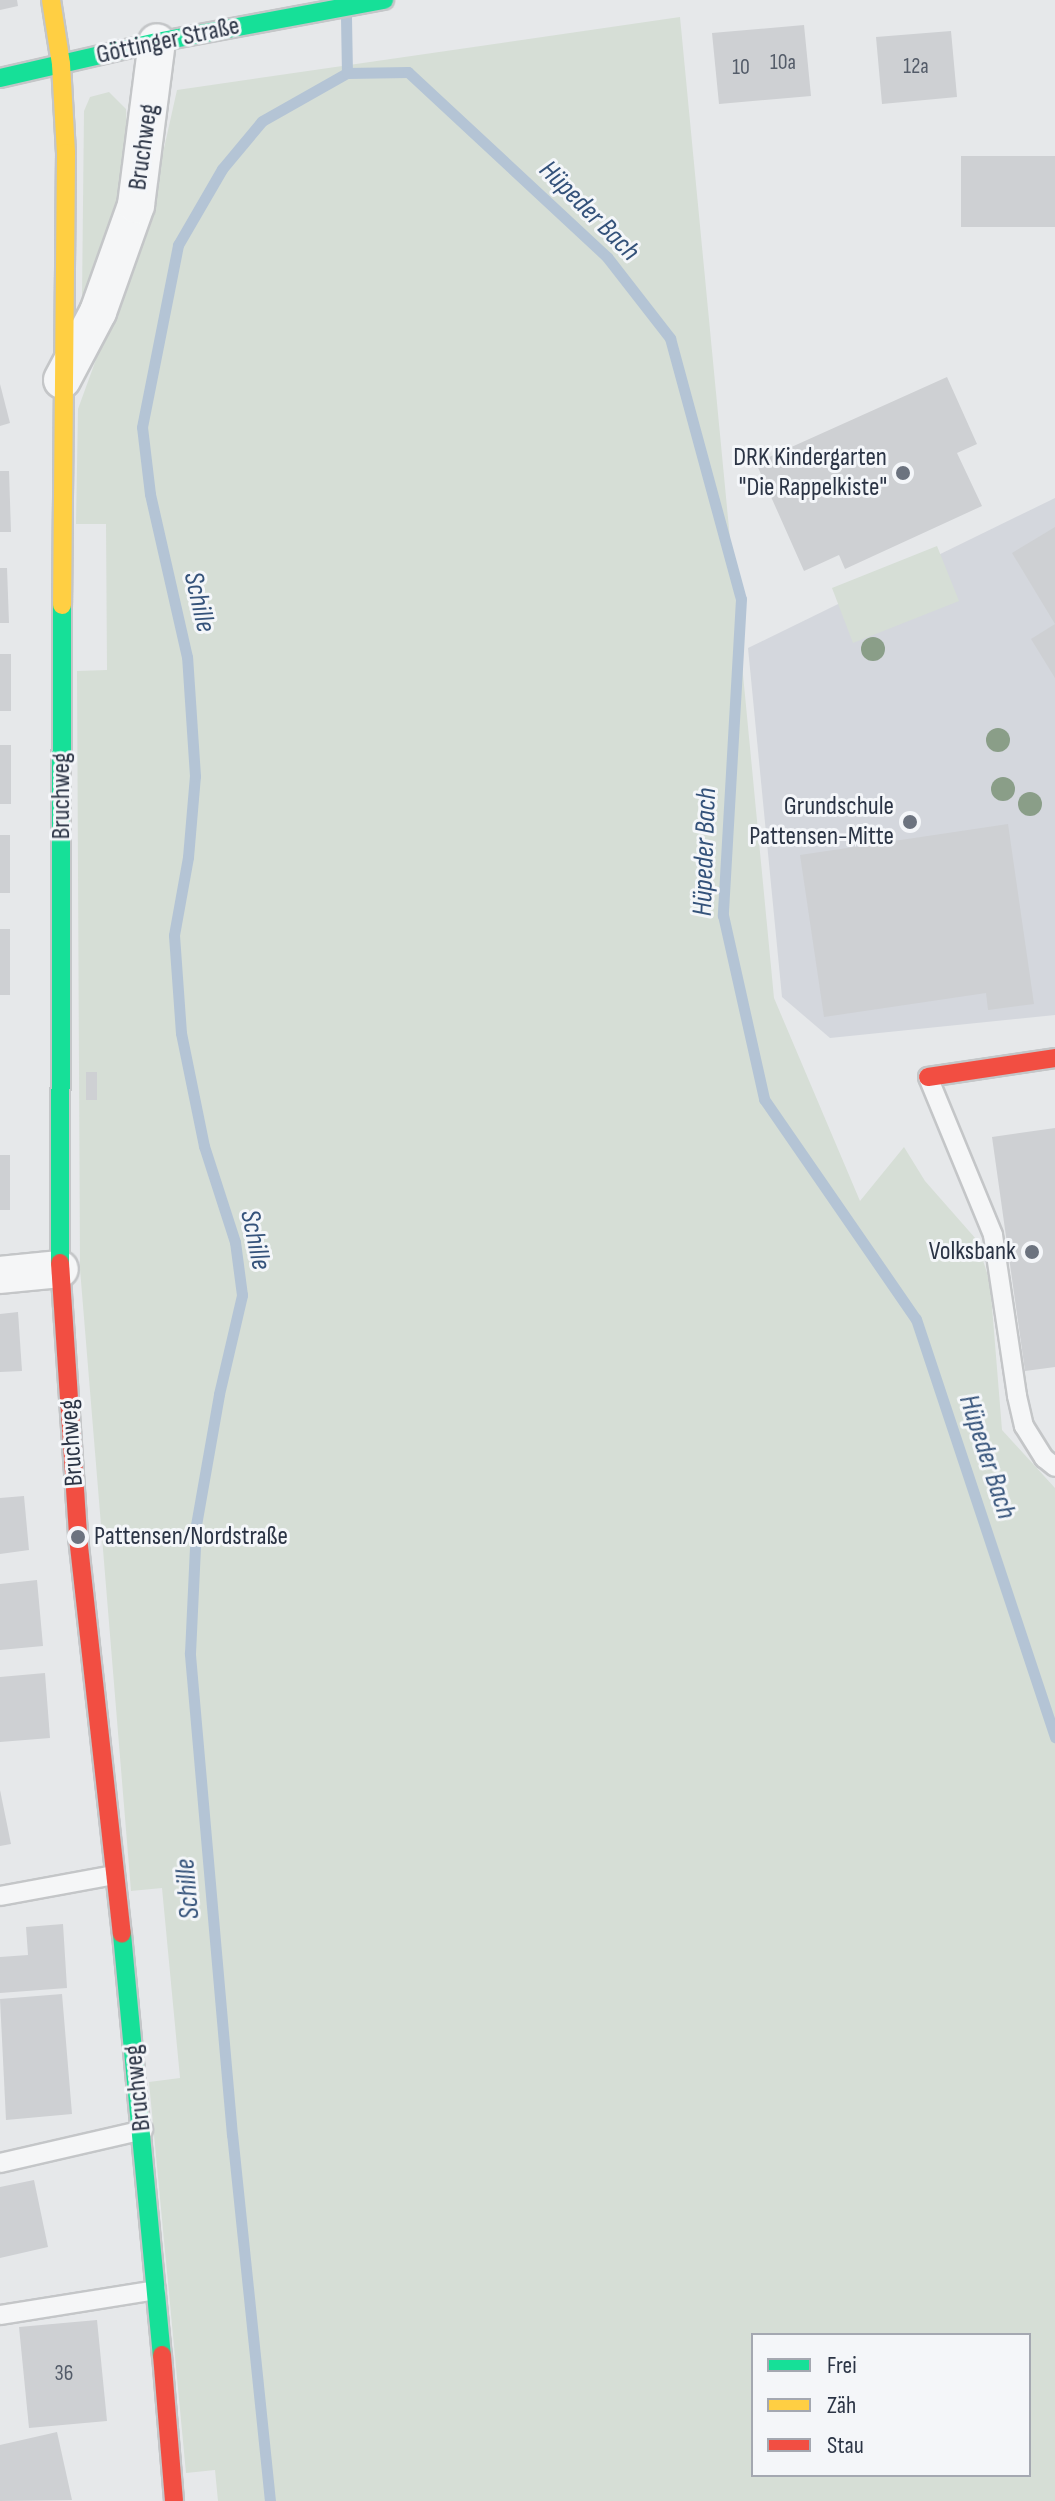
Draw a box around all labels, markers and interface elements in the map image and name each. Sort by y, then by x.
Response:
street label: Göttinger Straße [94,11,242,71]
house number: 10a [770,50,796,76]
house number: 12a [903,54,929,80]
house number: 10 [732,55,750,81]
street label: Bruchweg [123,102,165,192]
water label: Hüpeder Bach [532,154,646,268]
place label: DRK Kindergarten "Die Rappelkiste" [733,442,887,504]
marker: DRK Kindergarten "Die Rappelkiste" [894,464,912,482]
water label: Schille [176,569,222,635]
street label: Bruchweg [46,753,78,839]
water label: Hüpeder Bach [686,787,724,917]
place label: Grundschule Pattensen-Mitte [749,791,894,852]
marker: Grundschule Pattensen-Mitte [901,813,919,831]
water label: Schille [232,1207,278,1273]
place label: Volksbank [929,1236,1016,1268]
marker: Volksbank [1023,1243,1041,1261]
water label: Hüpeder Bach [951,1391,1023,1523]
street label: Bruchweg [53,1399,91,1487]
place label: Pattensen/Nordstraße [94,1521,288,1553]
marker: Pattensen/Nordstraße [69,1528,87,1546]
water label: Schille [169,1857,207,1921]
street label: Bruchweg [118,2043,158,2133]
legend [751,2333,1031,2477]
text: Frei [827,2351,857,2380]
house number: 36 [55,2361,73,2387]
text: Zäh [827,2391,856,2420]
text: Stau [827,2431,864,2460]

